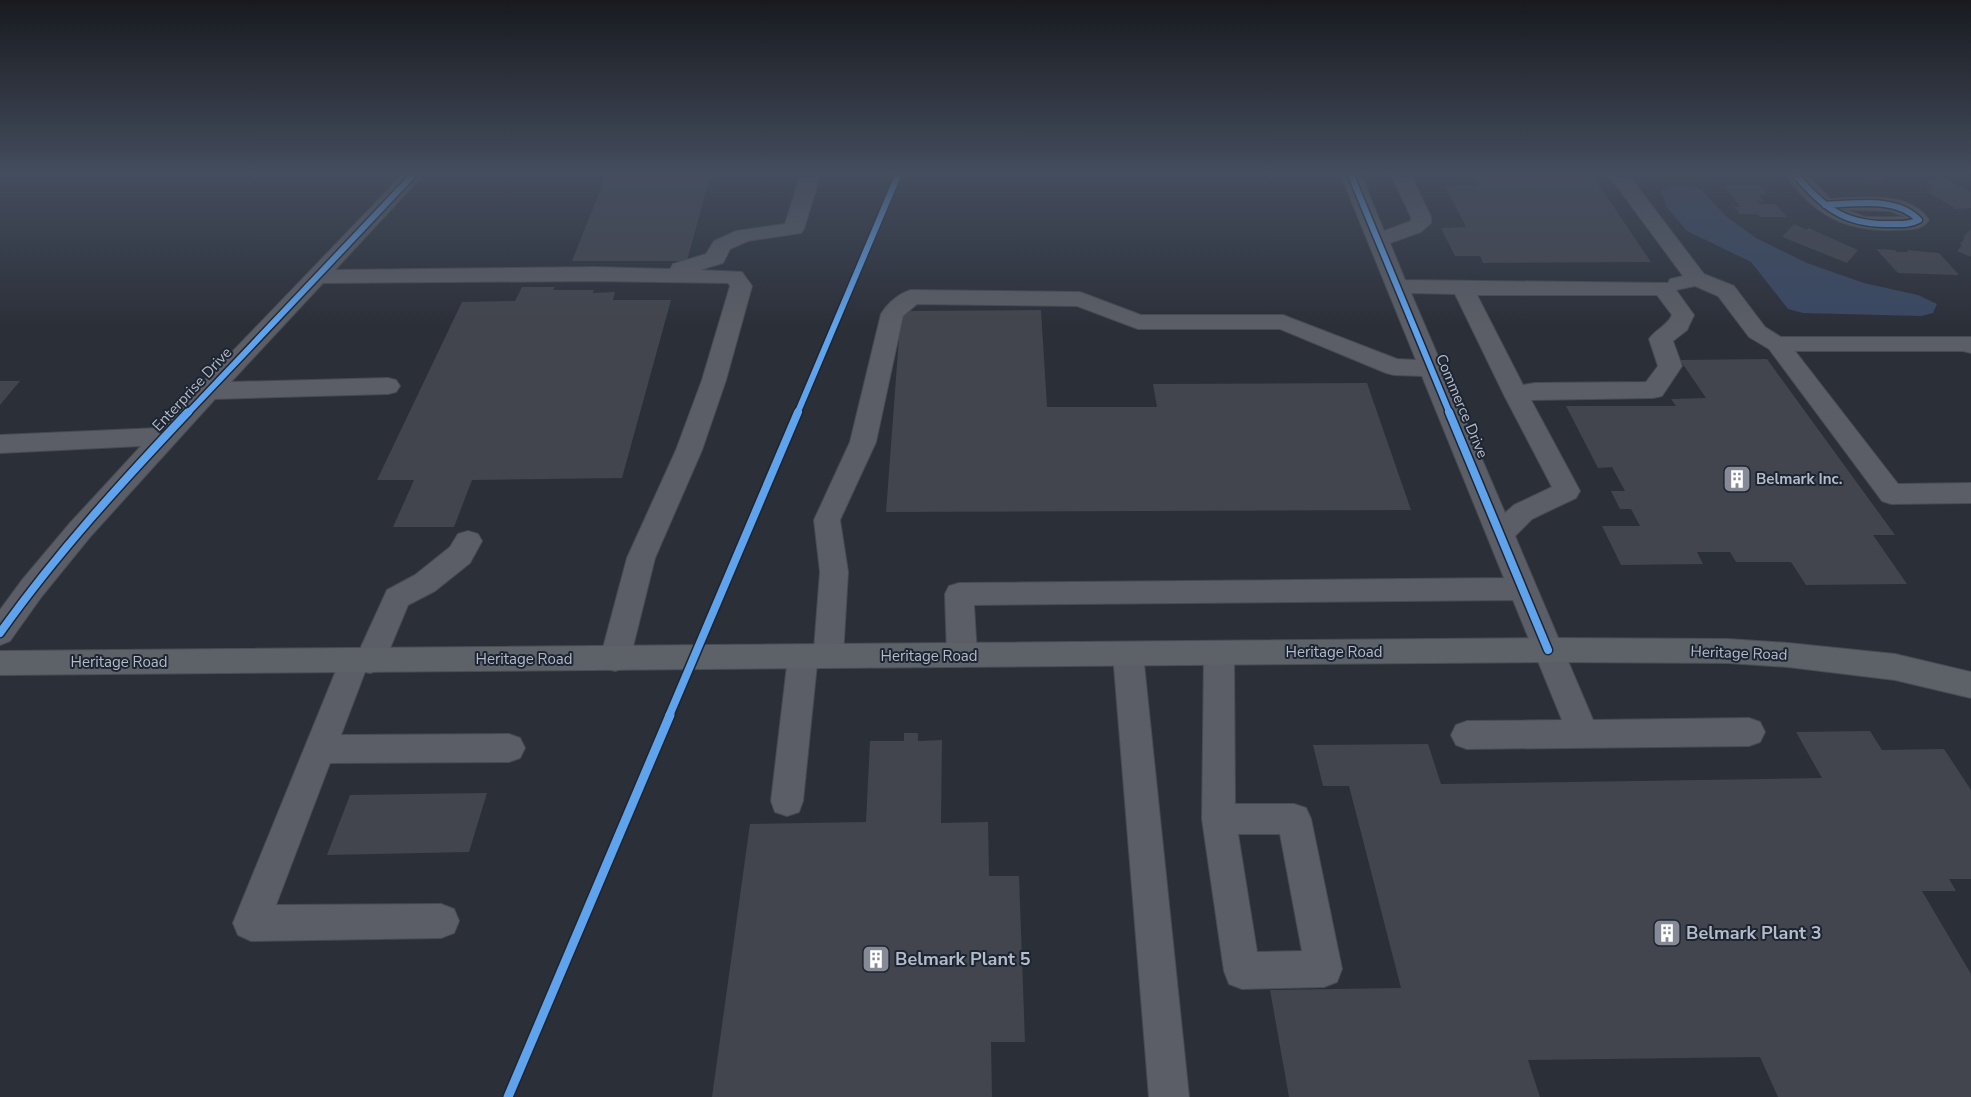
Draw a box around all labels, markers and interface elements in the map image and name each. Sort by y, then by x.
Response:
street label: Enterprise Drive [148,343,236,435]
street label: Commerce Drive [1431,351,1493,461]
building icon: Belmark Inc. [1722,464,1752,494]
place label: Belmark Inc. [1756,469,1843,489]
street label: Heritage Road [1690,641,1788,665]
street label: Heritage Road [1286,642,1382,662]
street label: Heritage Road [881,646,977,666]
street label: Heritage Road [476,649,572,669]
street label: Heritage Road [71,652,167,672]
building icon: Belmark Plant 3 [1652,918,1682,948]
place label: Belmark Plant 3 [1686,921,1822,945]
building icon: Belmark Plant 5 [861,944,891,974]
place label: Belmark Plant 5 [895,947,1031,971]

